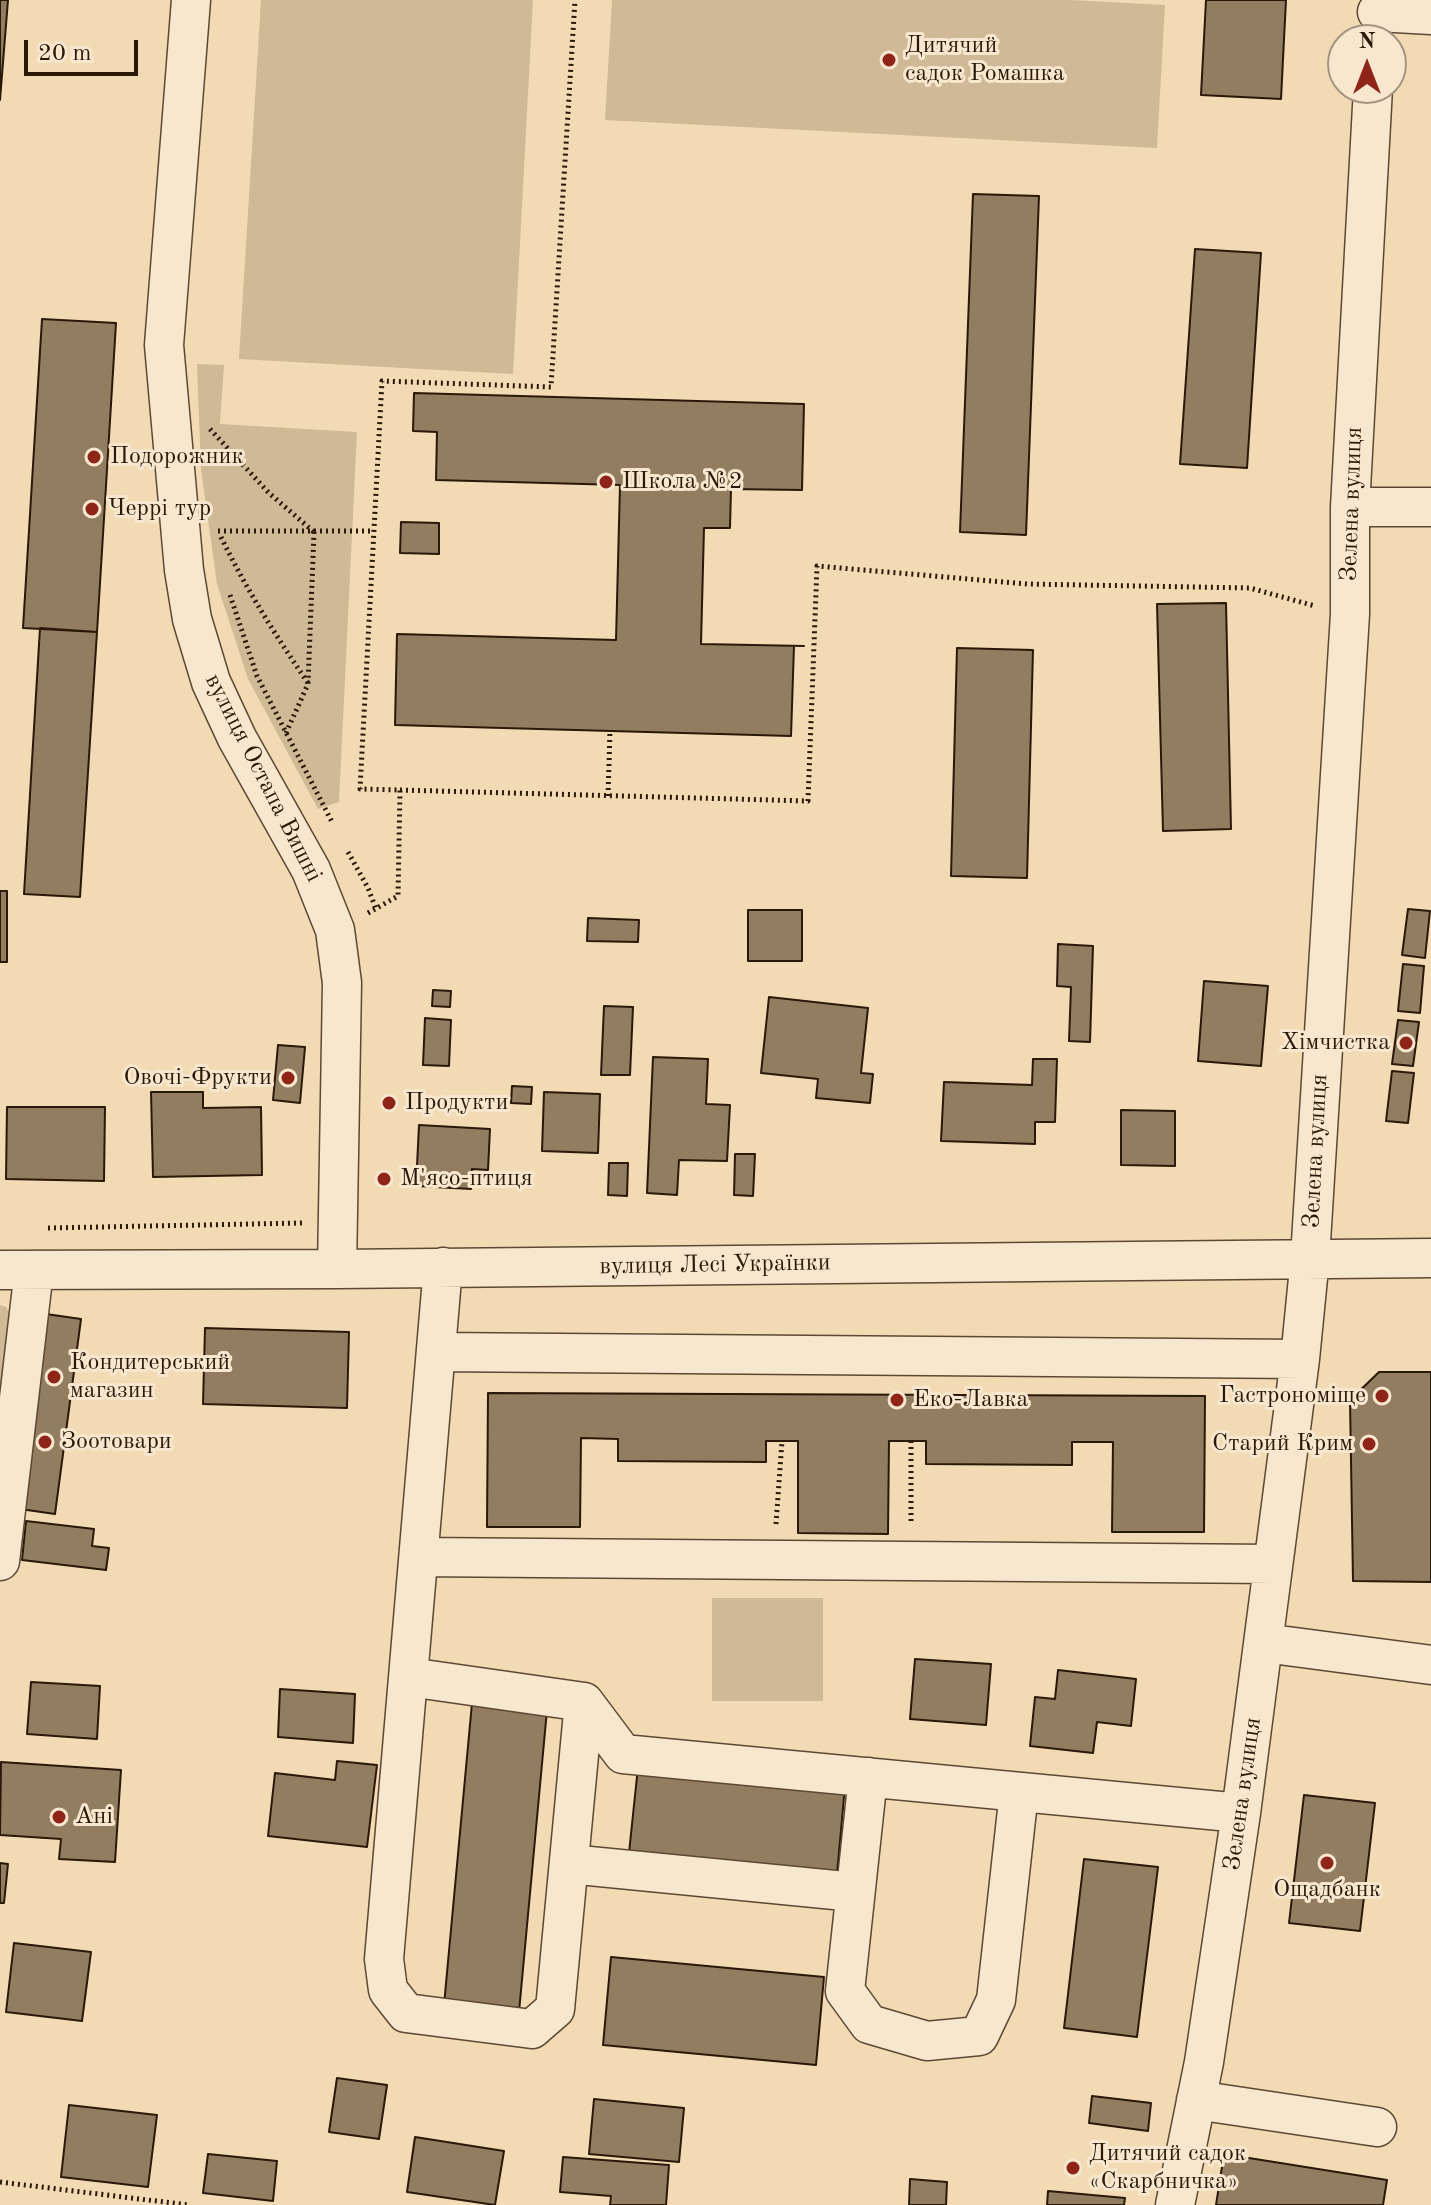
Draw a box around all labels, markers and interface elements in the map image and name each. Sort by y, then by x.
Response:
scale bar [28,24,142,74]
north arrow [1327,24,1407,104]
text: N [1359,31,1375,53]
place label: Дитячий садок Ромашка [905,32,1065,88]
text: 20 m [38,42,92,66]
marker: Дитячий садок Ромашка [880,51,898,69]
street label: Зелена вулиця [1335,426,1369,582]
place label: Подорожник [110,443,243,471]
marker: Подорожник [85,448,103,466]
place label: Школа №2 [622,468,743,496]
marker: Школа №2 [597,473,615,491]
place label: Черрі тур [108,495,211,523]
marker: Черрі тур [83,500,101,518]
street label: вулиця Остапа Вишні [198,669,328,887]
place label: Хімчистка [1281,1029,1390,1057]
marker: Хімчистка [1397,1034,1415,1052]
place label: Овочі-Фрукти [123,1064,272,1092]
marker: Овочі-Фрукти [279,1069,297,1087]
street label: Зелена вулиця [1298,1073,1334,1229]
place label: Продукти [405,1089,508,1117]
marker: Продукти [380,1094,398,1112]
place label: М'ясо-птиця [400,1165,533,1193]
marker: М'ясо-птиця [375,1170,393,1188]
street label: вулиця Лесі Українки [599,1249,831,1281]
place label: Кондитерський магазин [70,1349,230,1405]
marker: Кондитерський магазин [45,1368,63,1386]
place label: Гастрономіще [1219,1382,1366,1410]
place label: Еко-Лавка [913,1386,1028,1414]
marker: Гастрономіще [1373,1387,1391,1405]
marker: Еко-Лавка [888,1391,906,1409]
place label: Зоотовари [61,1428,172,1456]
place label: Старий Крим [1212,1430,1353,1458]
marker: Зоотовари [36,1433,54,1451]
marker: Старий Крим [1360,1435,1378,1453]
street label: Зелена вулиця [1218,1716,1268,1872]
place label: Ані [75,1803,113,1831]
marker: Ані [50,1808,68,1826]
marker: Ощадбанк [1318,1854,1336,1872]
place label: Ощадбанк [1273,1876,1381,1904]
place label: Дитячий садок «Скарбничка» [1089,2140,1246,2196]
marker: Дитячий садок «Скарбничка» [1064,2159,1082,2177]

